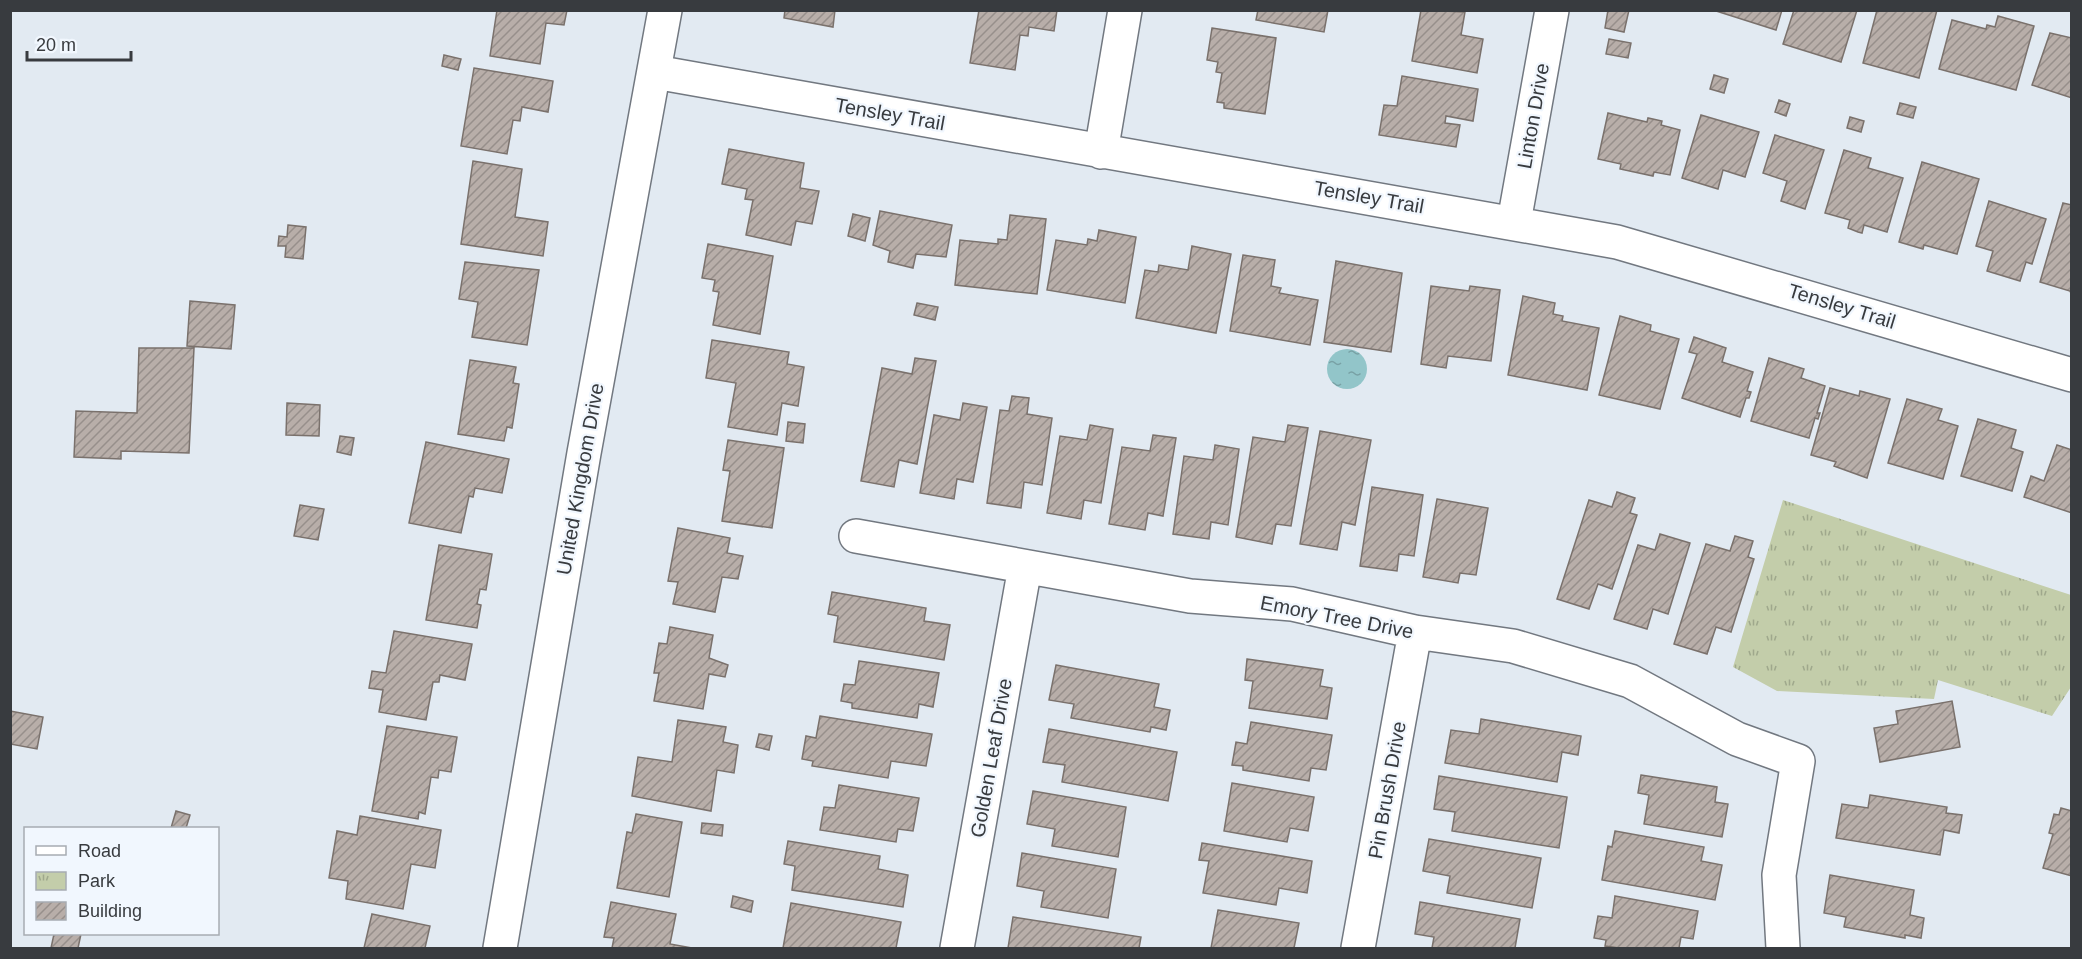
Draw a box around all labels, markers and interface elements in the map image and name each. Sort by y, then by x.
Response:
scale bar [27,24,130,62]
text: 20 m [36,35,76,55]
street label: Linton Drive [1513,62,1553,170]
street label: Tensley Trail [833,94,947,134]
street label: Tensley Trail [1312,177,1426,217]
street label: Tensley Trail [1786,279,1898,333]
street label: United Kingdom Drive [552,381,608,577]
street label: Emory Tree Drive [1259,591,1415,643]
street label: Golden Leaf Drive [966,677,1016,839]
street label: Pin Brush Drive [1364,720,1410,860]
legend [24,827,219,935]
text: Road [78,841,121,861]
text: Park [78,871,116,891]
text: Building [78,901,142,921]

